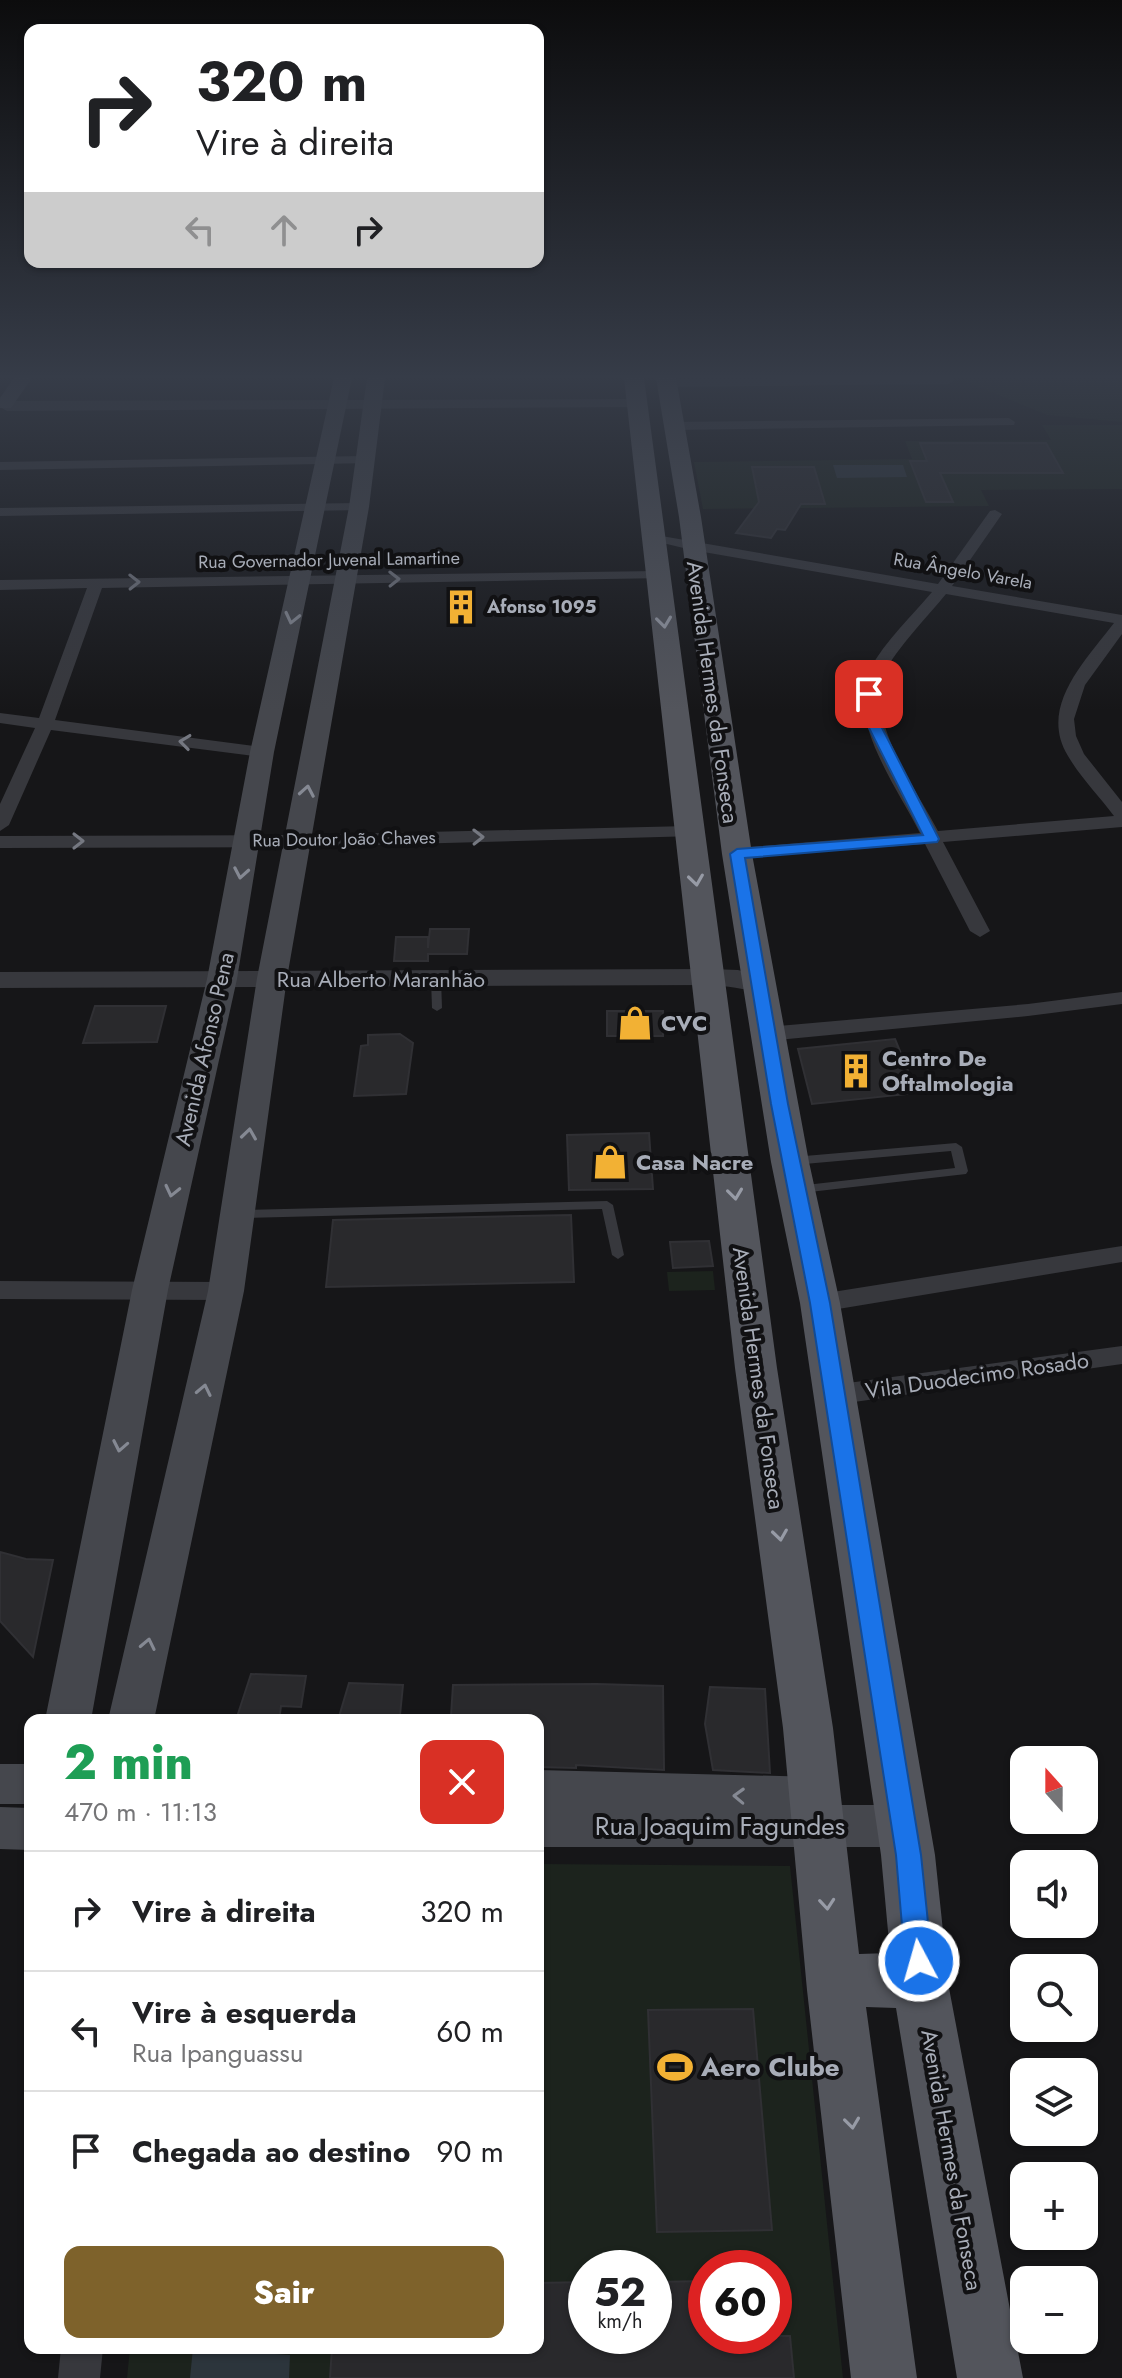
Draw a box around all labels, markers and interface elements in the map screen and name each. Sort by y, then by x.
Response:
text: 320 m [196,41,367,122]
icon: right [64,56,168,160]
text: Vire à direita [196,116,394,168]
icon: left [178,208,222,252]
icon: ahead [262,208,306,252]
icon: right [346,208,390,252]
street label: Rua Governador Juvenal Lamartine [198,545,460,575]
street label: Rua Ângelo Varela [892,546,1034,596]
street label: Avenida Hermes da Fonseca [679,559,747,825]
one-way arrow [388,570,401,587]
one-way arrow [128,573,141,591]
building icon: Afonso 1095 [442,588,480,626]
place label: Afonso 1095 [486,594,596,620]
one-way arrow [284,611,301,624]
one-way arrow [656,616,673,629]
pin [835,660,903,728]
icon: arrive [847,672,891,716]
one-way arrow [178,734,192,751]
one-way arrow [297,784,314,798]
street label: Rua Doutor João Chaves [252,824,436,854]
one-way arrow [472,828,485,845]
one-way arrow [72,832,85,850]
one-way arrow [233,866,250,880]
one-way arrow [687,873,704,887]
street label: Avenida Afonso Pena [166,949,242,1149]
street label: Rua Alberto Maranhão [277,963,485,995]
shop icon: CVC [616,1004,654,1042]
place label: CVC [661,1007,707,1039]
place label: Centro De Oftalmologia [882,1042,1014,1099]
building icon: Centro De Oftalmologia [837,1052,875,1090]
one-way arrow [240,1127,257,1141]
shop icon: Casa Nacre [591,1143,629,1181]
place label: Casa Nacre [636,1146,753,1178]
one-way arrow [165,1184,182,1197]
one-way arrow [727,1188,744,1201]
street label: Avenida Hermes da Fonseca [725,1245,793,1511]
street label: Vila Duodecimo Rosado [863,1343,1091,1407]
one-way arrow [195,1384,212,1397]
one-way arrow [113,1439,130,1452]
one-way arrow [771,1528,788,1542]
one-way arrow [139,1638,156,1651]
text: 2 min [64,1728,193,1797]
button: close [420,1740,504,1824]
north arrow [1010,1746,1098,1834]
map controls [1010,1746,1098,2354]
one-way arrow [732,1787,745,1804]
text: 470 m · 11:13 [64,1793,217,1831]
street label: Rua Joaquim Fagundes [595,1807,845,1845]
button: sound [1010,1850,1098,1938]
icon: right [64,1889,108,1933]
text: Vire à direita [132,1890,316,1933]
text: 320 m [420,1890,504,1933]
one-way arrow [818,1898,835,1911]
position arrow [877,1919,961,2003]
button: search [1010,1954,1098,2042]
text: Vire à esquerda [132,1991,357,2034]
icon: left [64,2009,108,2053]
text: 60 m [436,2010,504,2053]
street label: Avenida Hermes da Fonseca [913,2027,991,2293]
text: Rua Ipanguassu [132,2034,303,2072]
sports icon: Aero Clube [656,2048,694,2086]
place label: Aero Clube [700,2048,840,2086]
button: layers [1010,2058,1098,2146]
one-way arrow [843,2116,860,2129]
icon: arrive [64,2129,108,2173]
text: Chegada ao destino [132,2130,410,2173]
text: 90 m [436,2130,504,2173]
button: + [1010,2162,1098,2250]
button: Sair [64,2246,504,2338]
speed limit sign: 60 [688,2250,792,2354]
text: 52 [594,2263,646,2321]
button: − [1010,2266,1098,2354]
text: km/h [597,2307,643,2336]

